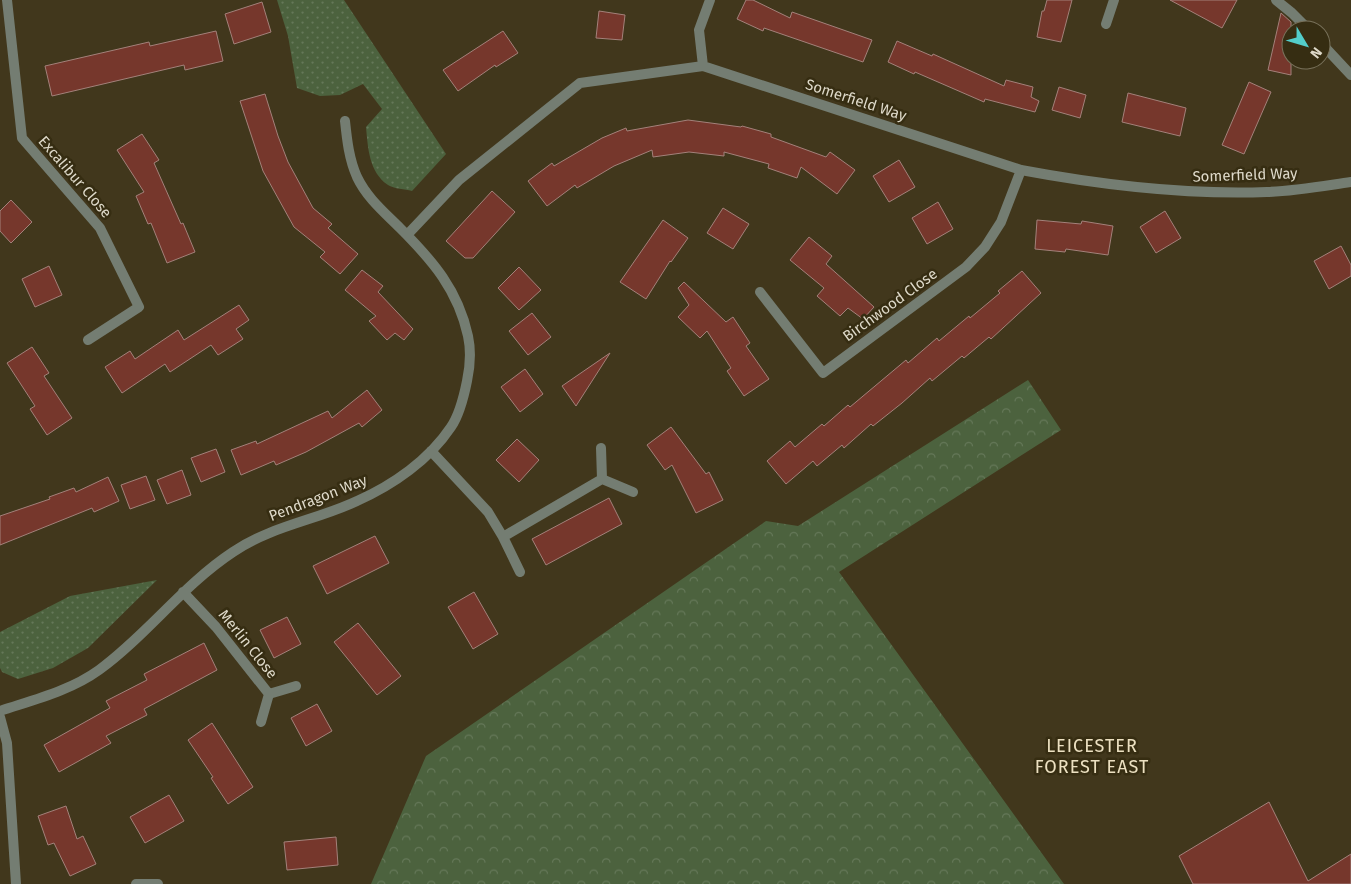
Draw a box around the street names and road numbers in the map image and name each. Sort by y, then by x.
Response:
street label: Somerfield Way [803,75,909,125]
street label: Excalibur Close [35,132,115,222]
street label: Somerfield Way [1192,164,1298,186]
street label: Birchwood Close [839,265,941,345]
street label: Pendragon Way [266,471,370,525]
street label: Merlin Close [215,606,281,682]

